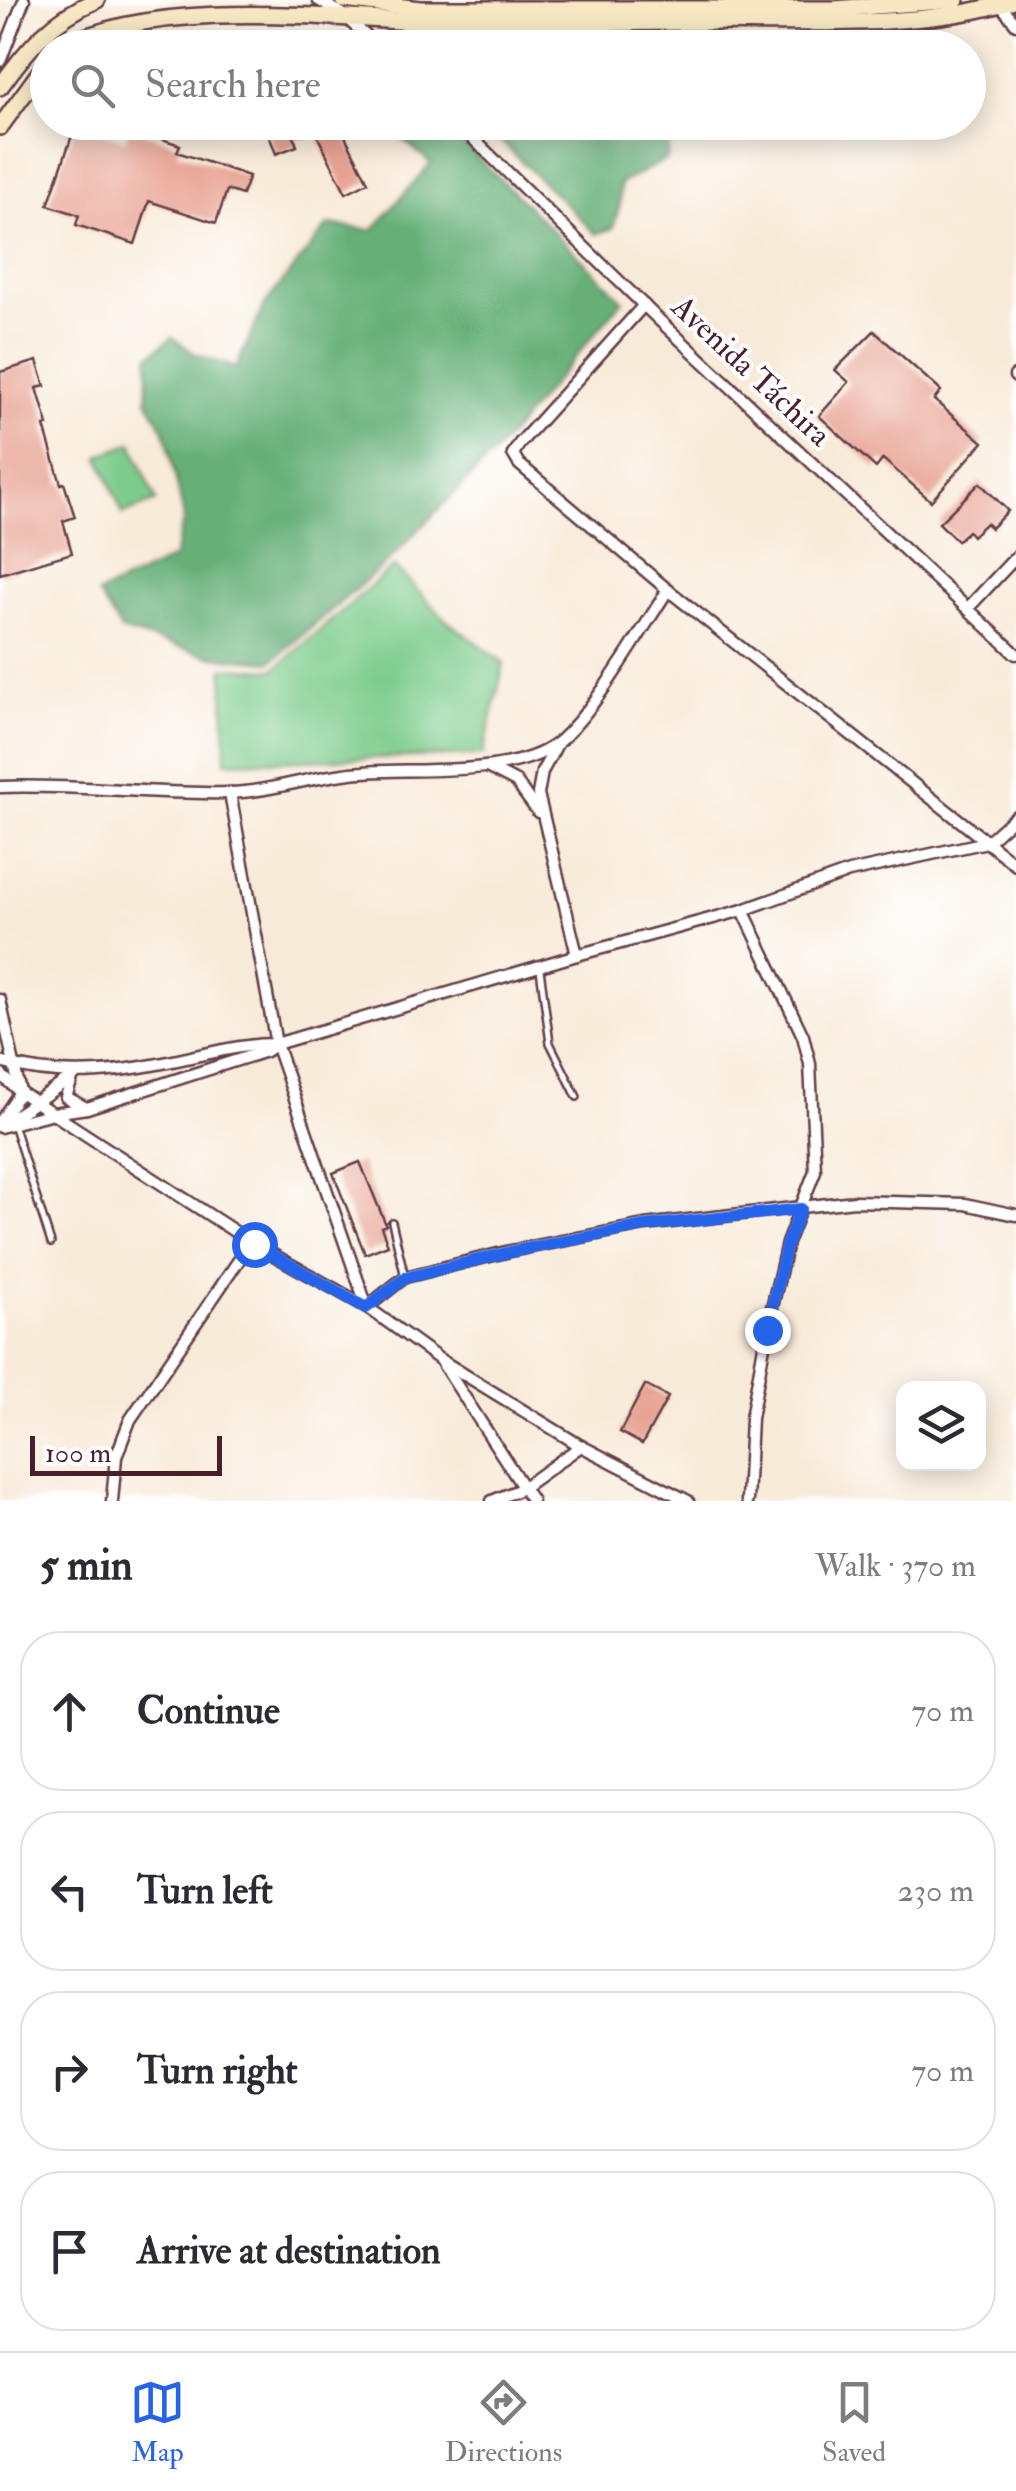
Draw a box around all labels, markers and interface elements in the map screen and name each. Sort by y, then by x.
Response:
search box [30,30,986,140]
icon: search [65,58,120,113]
text: Search here [145,61,321,109]
street label: Avenida Táchira [662,286,840,456]
route start [232,1222,278,1268]
route end [745,1308,791,1354]
map controls [896,1381,986,1471]
button: layers [896,1381,986,1471]
scale bar [30,1431,222,1476]
text: 100 m [45,1436,111,1471]
text: 5 min [40,1540,133,1592]
text: Walk · 370 m [815,1546,976,1586]
icon: ahead [42,1684,97,1739]
text: Continue [137,1687,280,1735]
text: 70 m [911,1691,974,1731]
icon: left [42,1864,97,1919]
text: Turn left [137,1867,273,1915]
text: 230 m [898,1871,974,1911]
icon: right [42,2044,97,2099]
text: Turn right [137,2047,298,2095]
text: 70 m [911,2051,974,2091]
icon: arrive [42,2224,97,2279]
text: Arrive at destination [137,2227,441,2275]
tab: Map [130,2375,185,2470]
tab: Directions [445,2375,562,2470]
tab: Saved [822,2375,886,2470]

